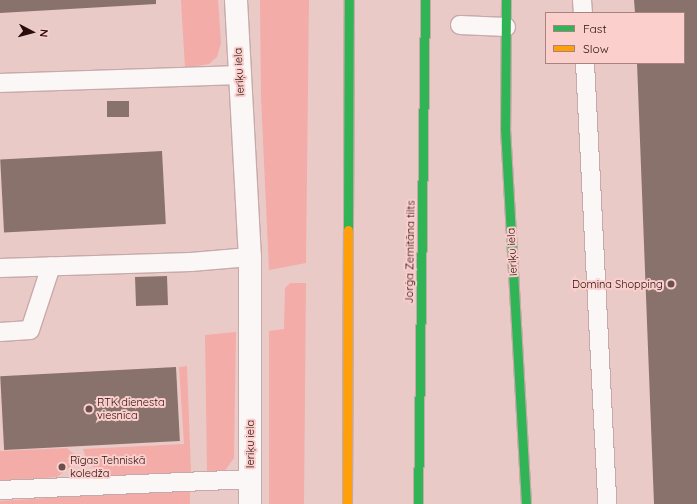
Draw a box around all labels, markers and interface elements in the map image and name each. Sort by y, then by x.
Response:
north arrow [12,12,52,52]
legend [545,12,685,64]
text: Fast [583,21,607,36]
text: N [37,28,51,38]
text: Slow [583,41,609,56]
street label: Ieriķu iela [231,47,247,97]
street label: Jorģa Zemitāna tilts [402,200,418,304]
street label: Ieriķu iela [504,227,520,277]
place label: Domina Shopping [572,277,663,291]
marker: Domina Shopping [666,279,676,289]
place label: RTK dienesta viesnīca [97,396,165,422]
marker: RTK dienesta viesnīca [84,404,94,414]
street label: Ieriķu iela [243,420,257,468]
place label: Rīgas Tehniskā koledža [70,454,146,480]
marker: Rīgas Tehniskā koledža [57,462,67,472]

